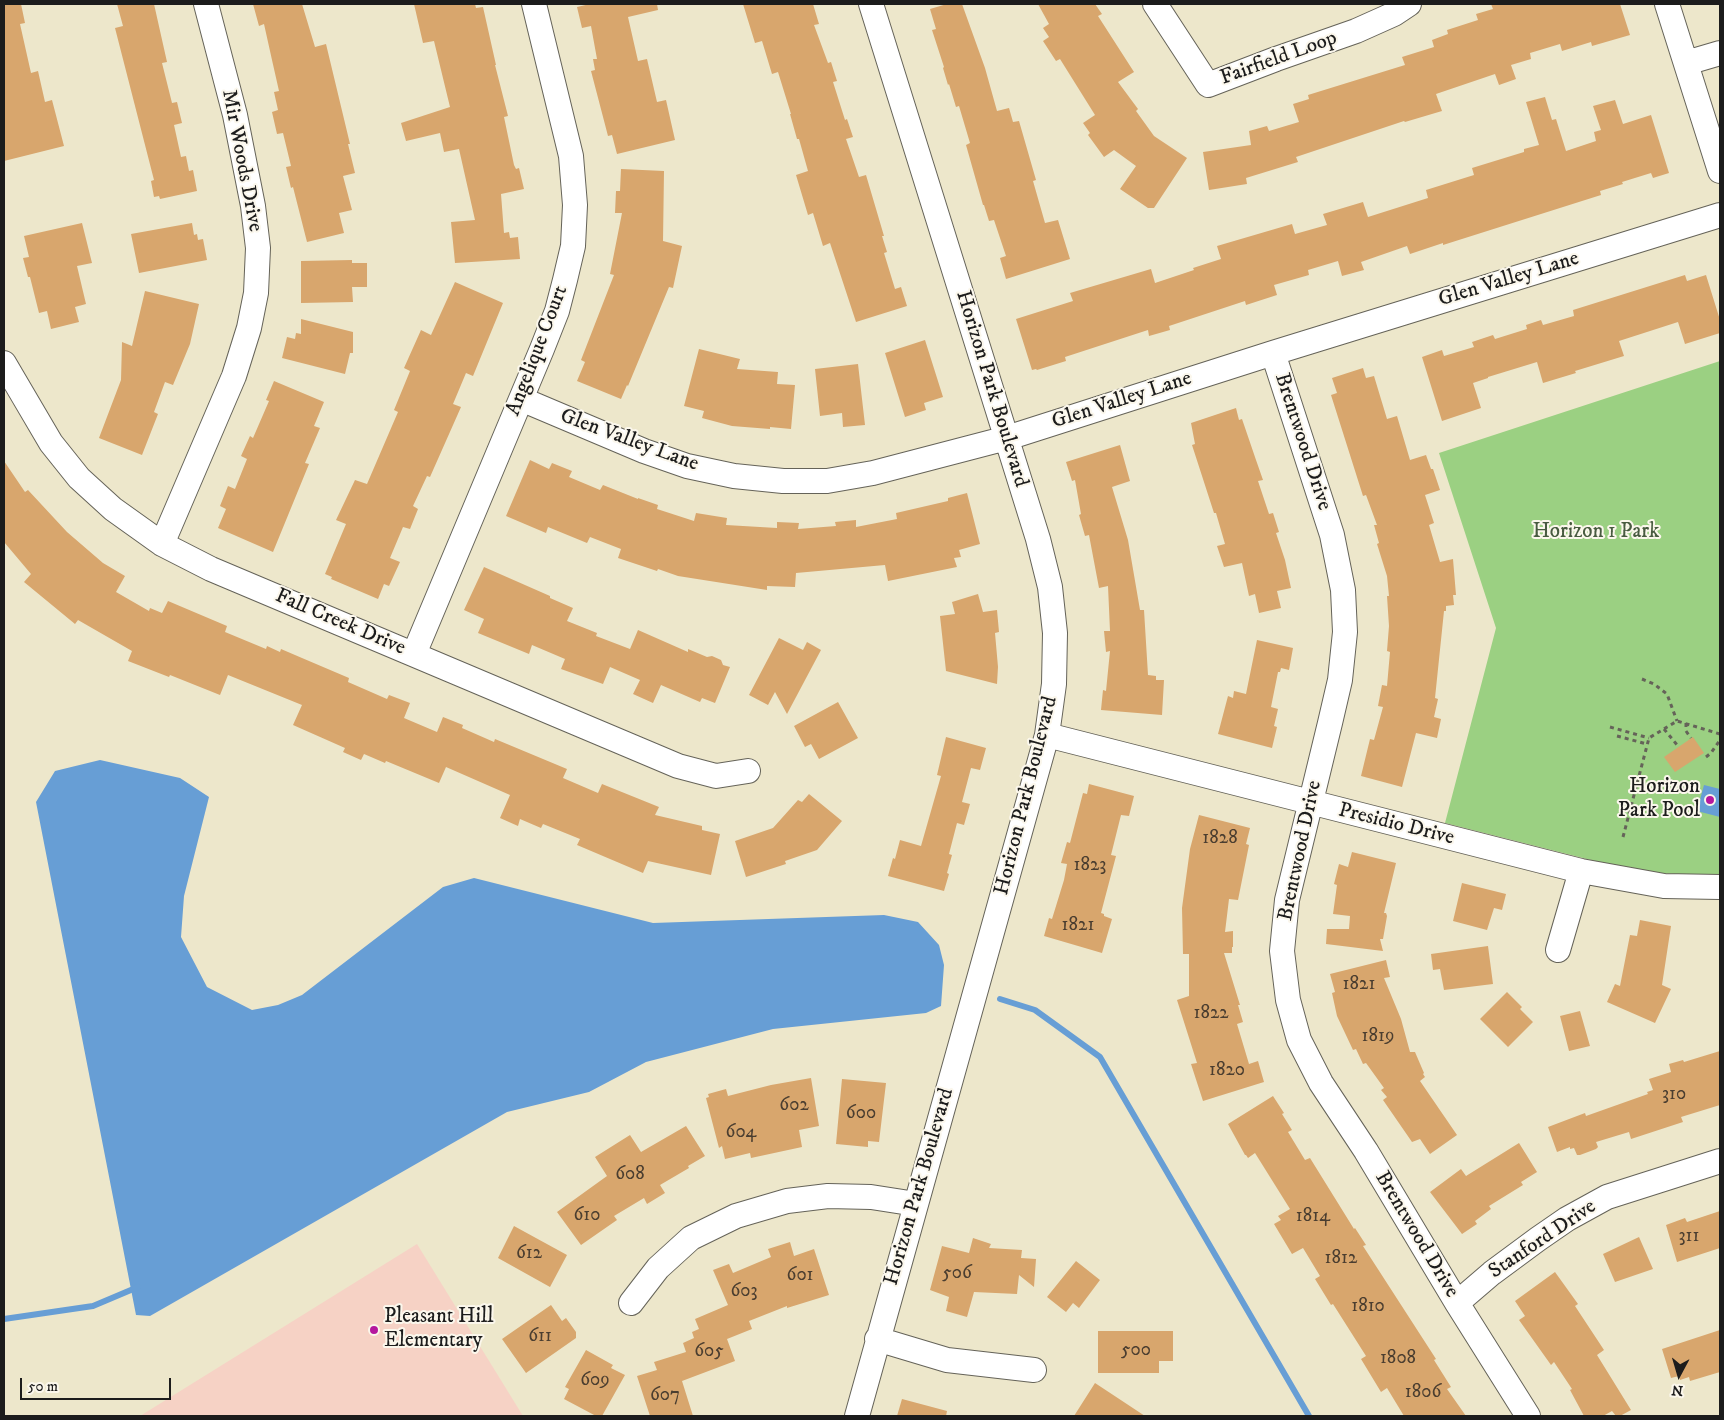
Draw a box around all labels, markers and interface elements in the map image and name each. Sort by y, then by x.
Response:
street label: Fairfield Loop [1217,26,1341,92]
street label: Mir Woods Drive [215,88,267,234]
street label: Glen Valley Lane [1436,247,1582,313]
street label: Angelique Court [502,282,574,420]
street label: Horizon Park Boulevard [949,288,1033,490]
street label: Glen Valley Lane [1049,367,1195,435]
street label: Brentwood Drive [1268,370,1336,514]
street label: Glen Valley Lane [556,404,702,478]
park label: Horizon 1 Park [1533,520,1659,546]
street label: Fall Creek Drive [271,584,409,662]
street label: Horizon Park Boulevard [990,694,1064,898]
place label: Horizon Park Pool [1618,775,1700,825]
street label: Brentwood Drive [1274,779,1328,923]
marker: Horizon Park Pool [1704,794,1716,806]
street label: Presidio Drive [1335,798,1457,852]
house number: 1828 [1202,828,1238,850]
house number: 1823 [1074,855,1106,877]
house number: 1821 [1062,915,1094,937]
house number: 1821 [1343,974,1375,996]
house number: 1822 [1193,1003,1229,1025]
house number: 1819 [1362,1026,1394,1048]
house number: 1820 [1209,1060,1245,1082]
house number: 310 [1662,1084,1686,1106]
street label: Horizon Park Boulevard [880,1085,960,1289]
house number: 602 [779,1095,809,1117]
house number: 600 [846,1103,876,1125]
house number: 604 [726,1122,756,1144]
house number: 608 [615,1164,645,1186]
street label: Brentwood Drive [1368,1167,1464,1303]
street label: Stanford Drive [1485,1195,1601,1285]
house number: 610 [574,1205,600,1227]
house number: 1814 [1296,1206,1330,1228]
house number: 311 [1678,1226,1700,1248]
house number: 612 [516,1243,542,1265]
house number: 1812 [1325,1248,1357,1270]
house number: 506 [942,1263,972,1285]
house number: 601 [786,1265,814,1287]
house number: 603 [730,1281,758,1303]
house number: 1810 [1351,1296,1385,1318]
place label: Pleasant Hill Elementary [384,1305,494,1355]
marker: Pleasant Hill Elementary [368,1324,380,1336]
house number: 611 [528,1326,552,1348]
house number: 500 [1121,1340,1151,1362]
house number: 605 [694,1341,724,1363]
house number: 1808 [1380,1348,1416,1370]
north arrow [1654,1350,1704,1400]
scale bar [22,1368,174,1400]
house number: 609 [580,1370,610,1392]
text: 50 m [28,1377,58,1396]
text: N [1671,1380,1684,1399]
house number: 1806 [1405,1382,1441,1404]
house number: 607 [650,1385,680,1407]

